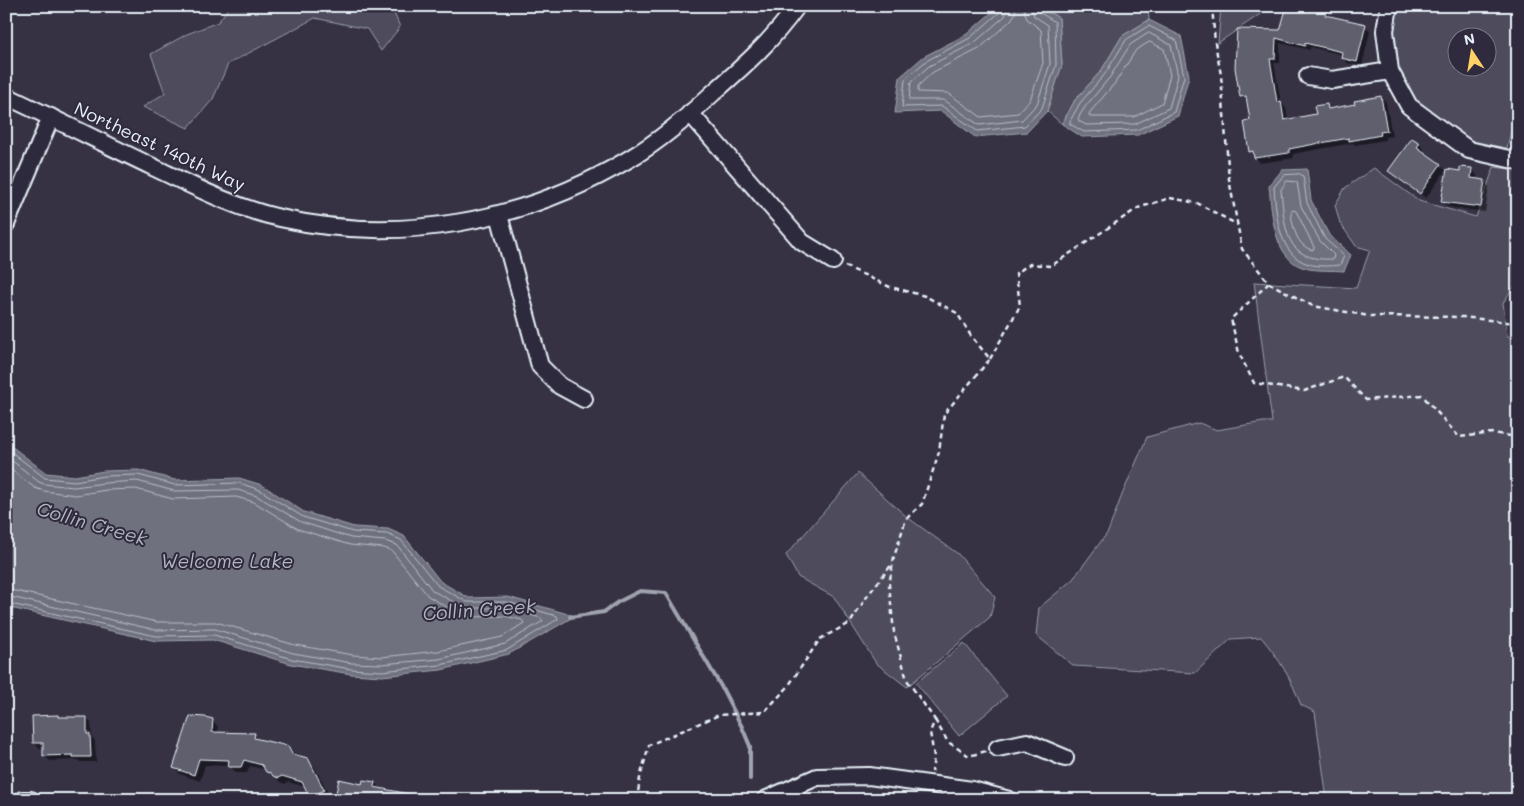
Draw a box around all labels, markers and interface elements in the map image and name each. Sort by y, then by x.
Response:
north arrow [1446,28,1496,78]
text: N [1462,28,1476,49]
street label: Northeast 140th Way [71,96,249,196]
water label: Collin Creek [34,495,151,551]
water label: Welcome Lake [161,548,293,573]
water label: Collin Creek [422,593,537,625]

